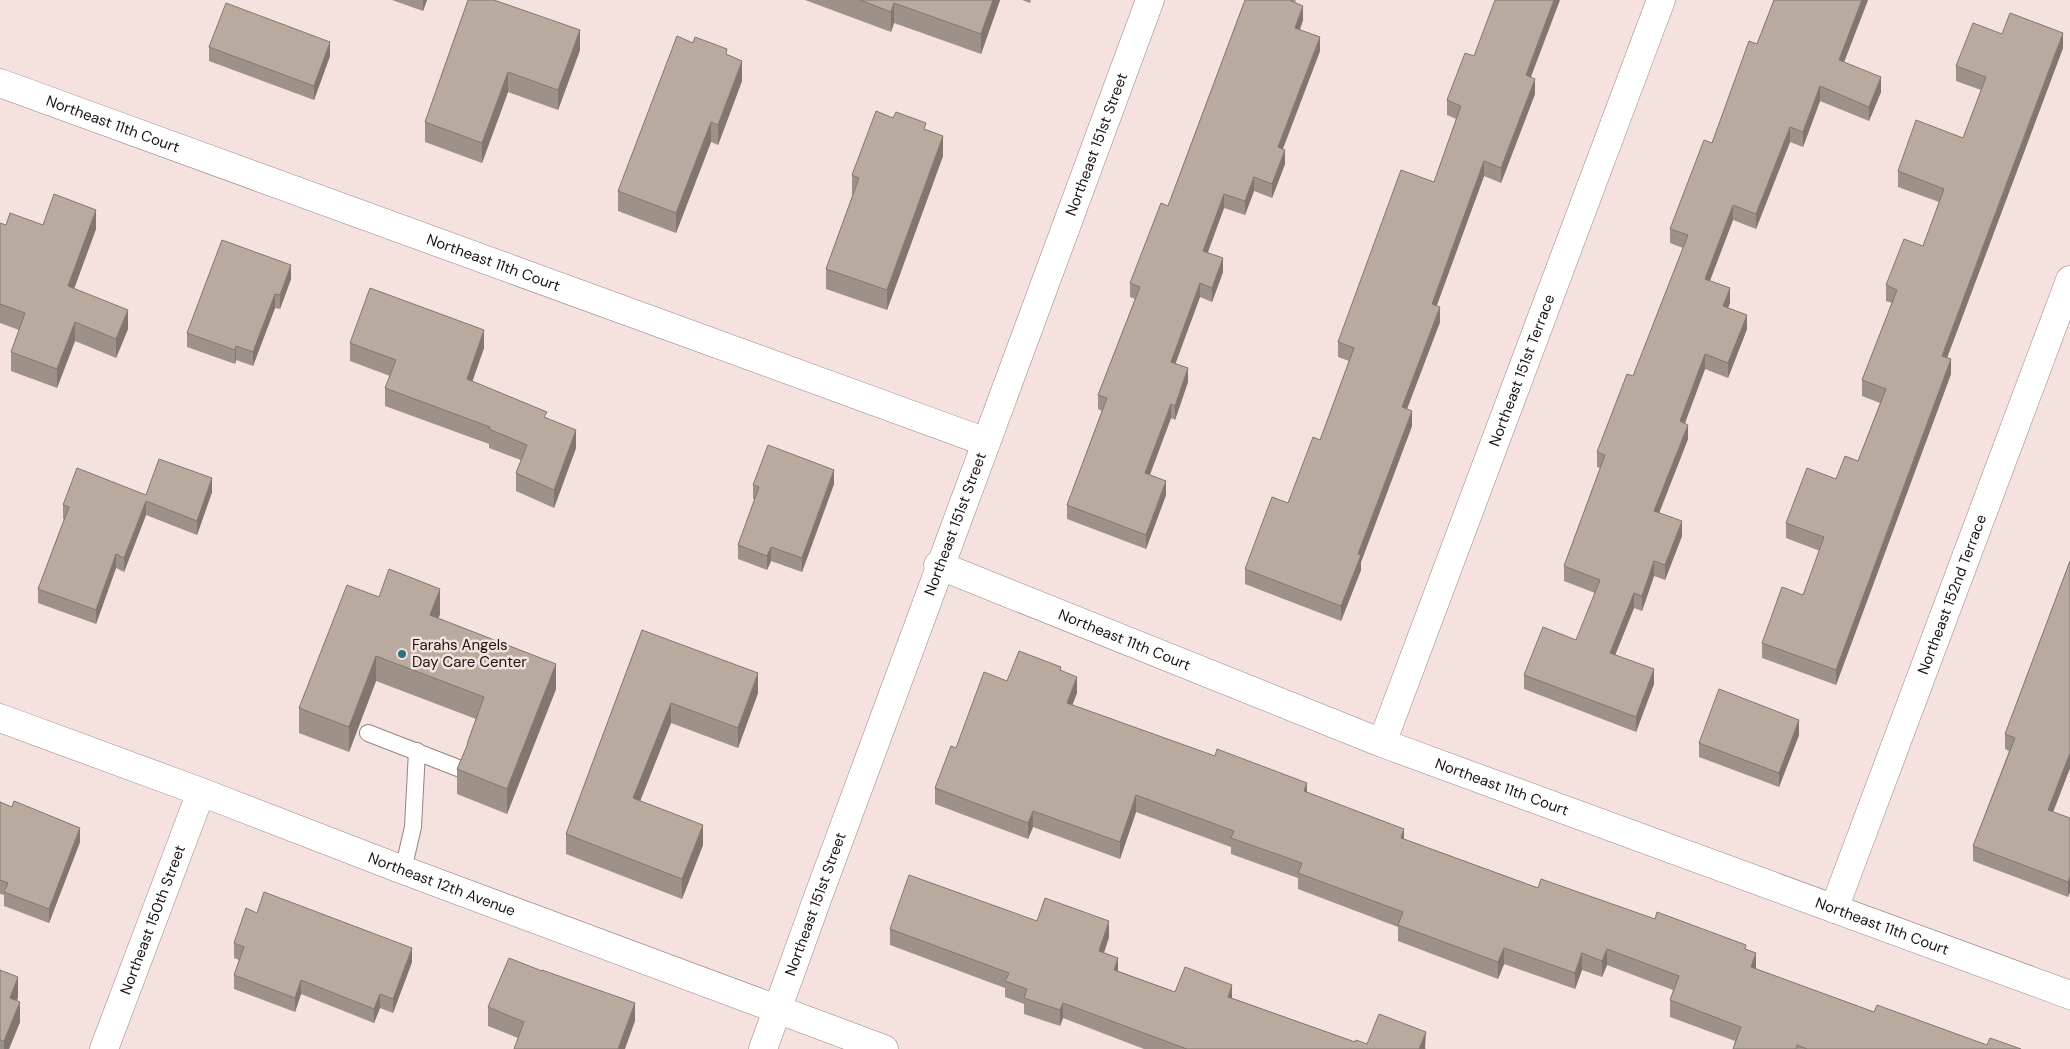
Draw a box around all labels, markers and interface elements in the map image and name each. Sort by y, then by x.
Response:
street label: Northeast 151st Street [1061,70,1132,219]
street label: Northeast 11th Court [43,91,182,158]
street label: Northeast 11th Court [424,229,563,296]
street label: Northeast 151st Terrace [1484,292,1560,449]
street label: Northeast 151st Street [920,450,991,599]
street label: Northeast 152nd Terrace [1913,512,1991,677]
street label: Northeast 11th Court [1055,604,1194,675]
place label: Farahs Angels Day Care Center [412,635,527,672]
marker: Farahs Angels Day Care Center [396,648,408,660]
street label: Northeast 11th Court [1432,753,1572,821]
street label: Northeast 151st Street [780,830,851,979]
street label: Northeast 150th Street [115,842,190,998]
street label: Northeast 12th Avenue [365,847,518,921]
street label: Northeast 11th Court [1813,893,1952,960]

